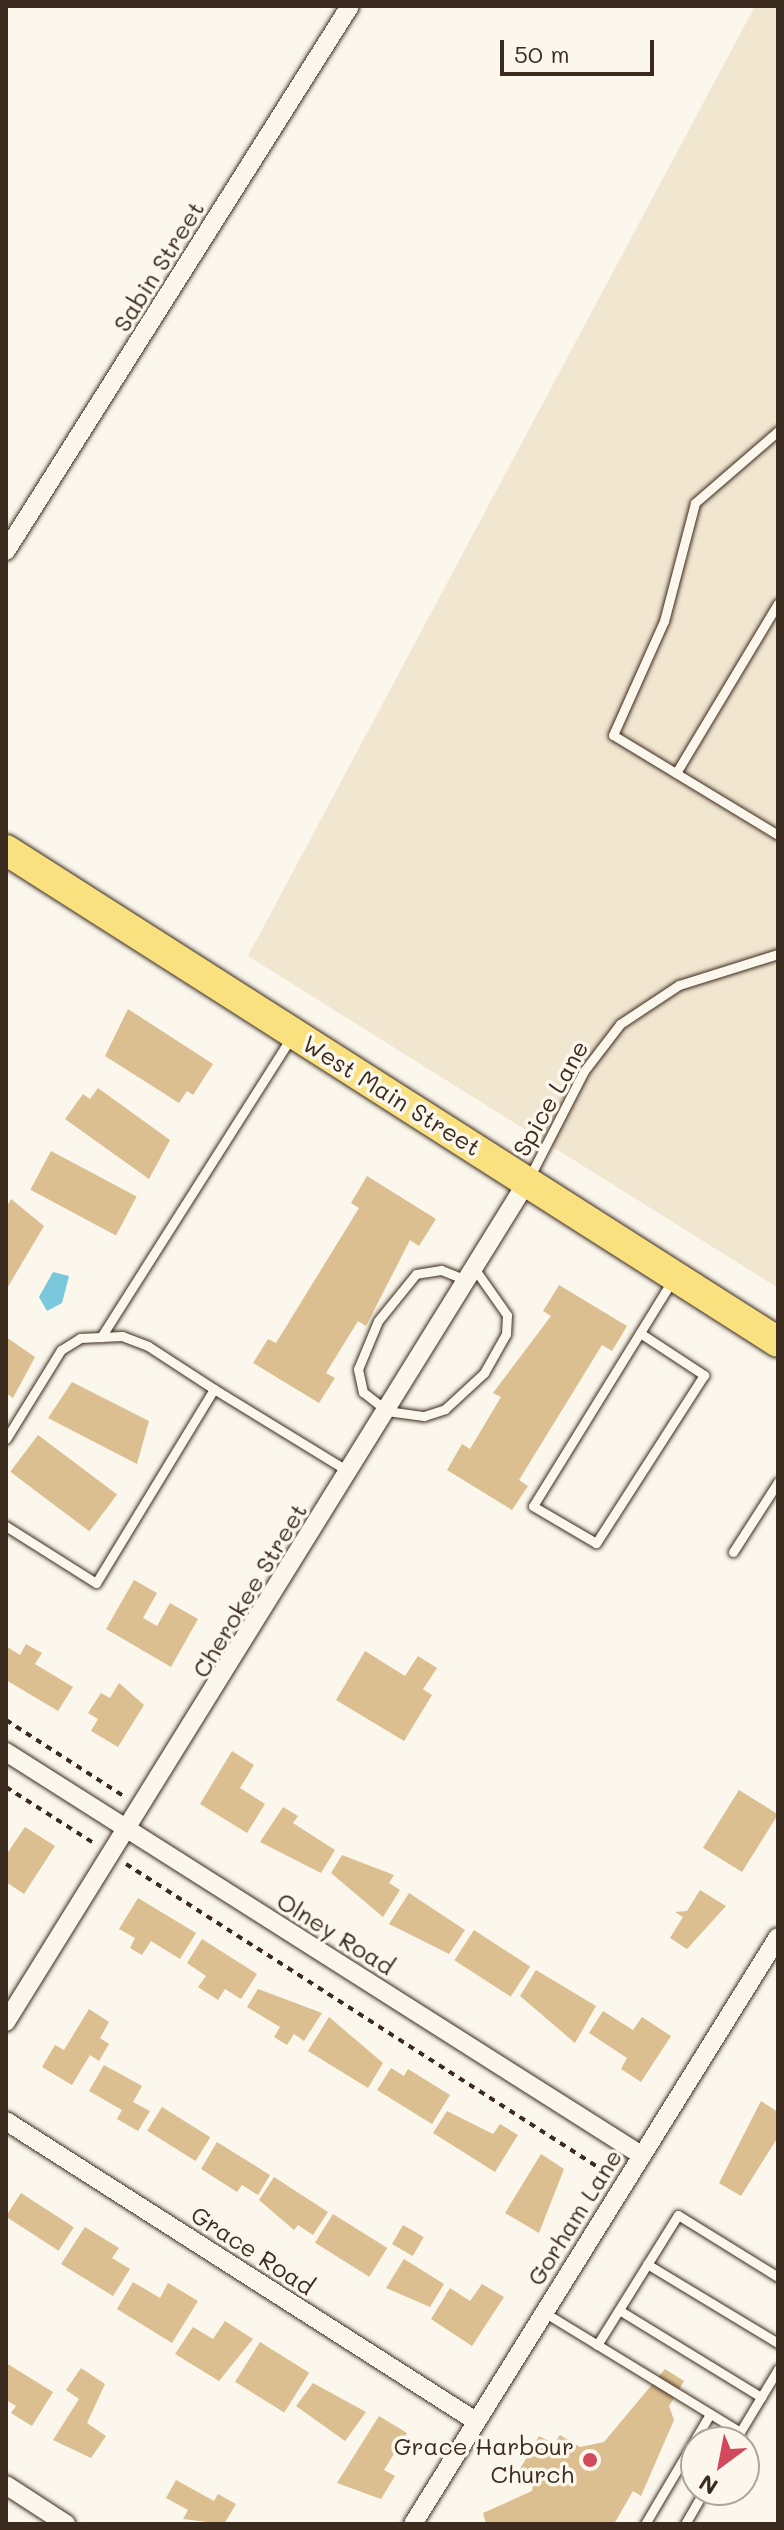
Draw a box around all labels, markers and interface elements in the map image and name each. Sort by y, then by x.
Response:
scale bar [504,24,658,74]
text: 50 m [514,38,570,69]
street label: Sabin Street [106,195,210,337]
street label: West Main Street [298,1029,486,1161]
street label: Spice Lane [506,1035,594,1161]
street label: Cherokee Street [186,1498,312,1682]
street label: Olney Road [272,1886,400,1980]
street label: Gorham Lane [521,2144,627,2290]
street label: Grace Road [186,2199,320,2301]
north arrow [680,2426,760,2506]
place label: Grace Harbour Church [394,2432,574,2488]
marker: Grace Harbour Church [581,2451,599,2469]
text: N [693,2468,723,2502]

